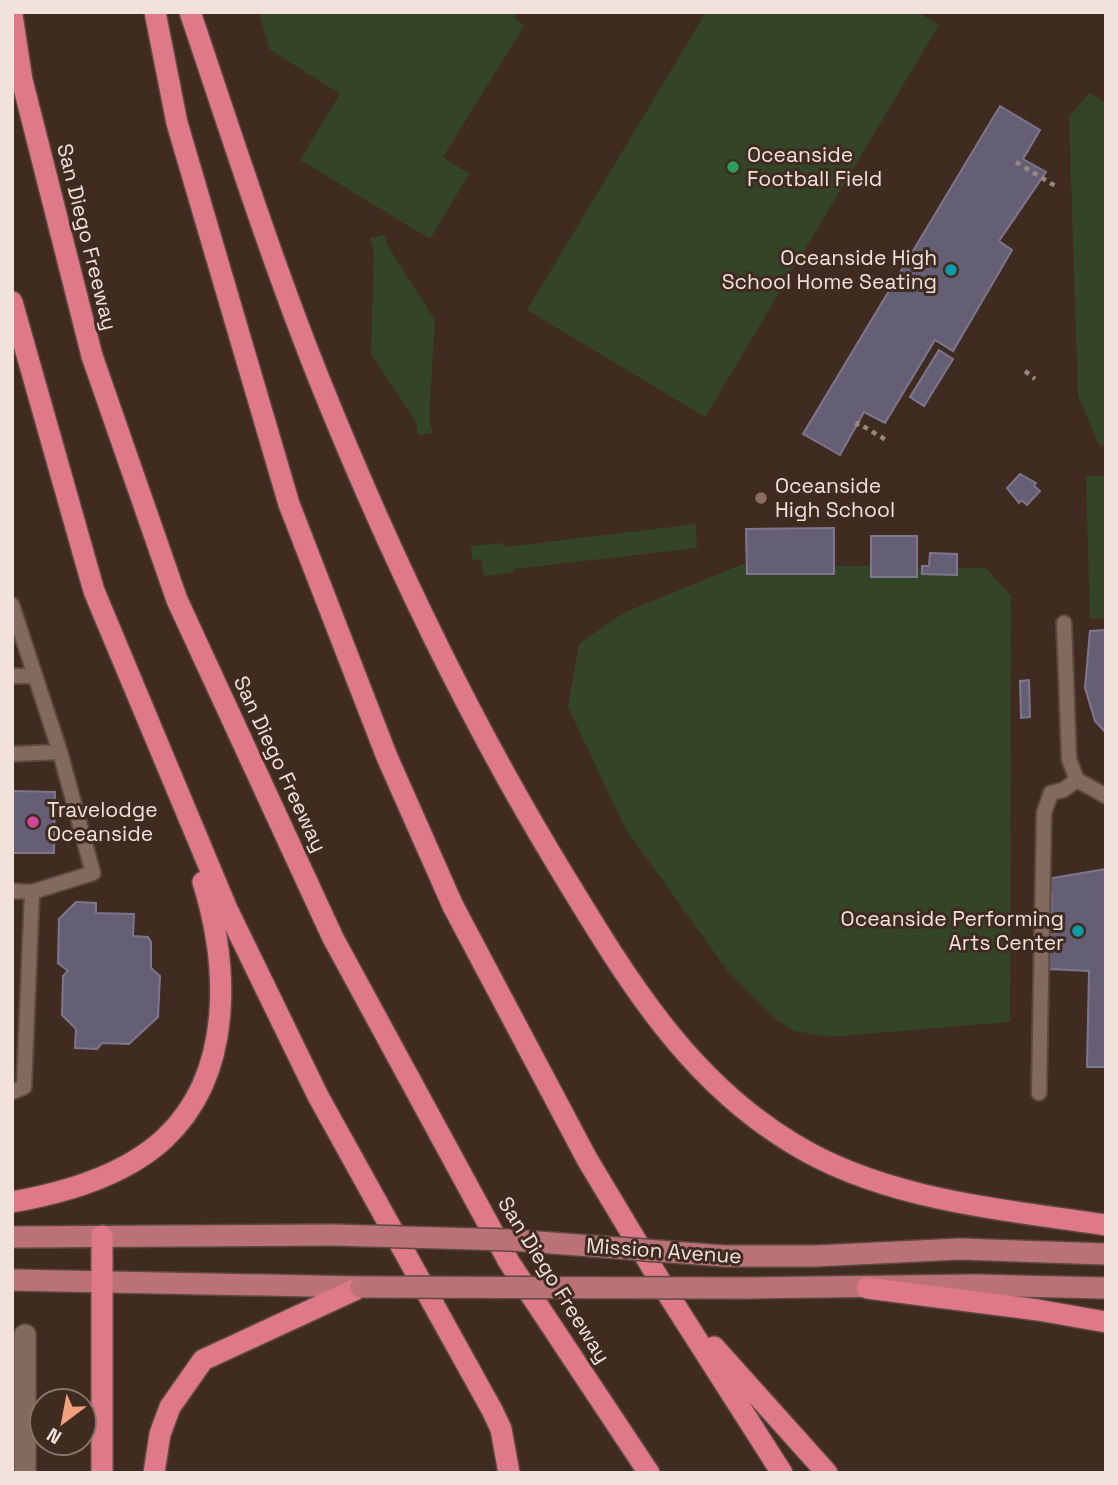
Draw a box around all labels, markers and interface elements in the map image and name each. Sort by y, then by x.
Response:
street label: San Diego Freeway [51,141,124,333]
place label: Oceanside Football Field [747,141,882,192]
marker: Oceanside Football Field [725,159,741,175]
place label: Oceanside High School Home Seating [722,244,937,295]
marker: Oceanside High School Home Seating [943,262,959,278]
place label: Oceanside High School [775,472,895,523]
marker: Oceanside High School [753,490,769,506]
street label: San Diego Freeway [228,671,333,856]
place label: Travelodge Oceanside [47,796,158,847]
marker: Travelodge Oceanside [25,814,41,830]
place label: Oceanside Performing Arts Center [841,905,1064,956]
marker: Oceanside Performing Arts Center [1070,923,1086,939]
street label: San Diego Freeway [492,1191,617,1368]
street label: Mission Avenue [585,1232,743,1269]
north arrow [28,1387,98,1457]
text: N [42,1422,66,1450]

